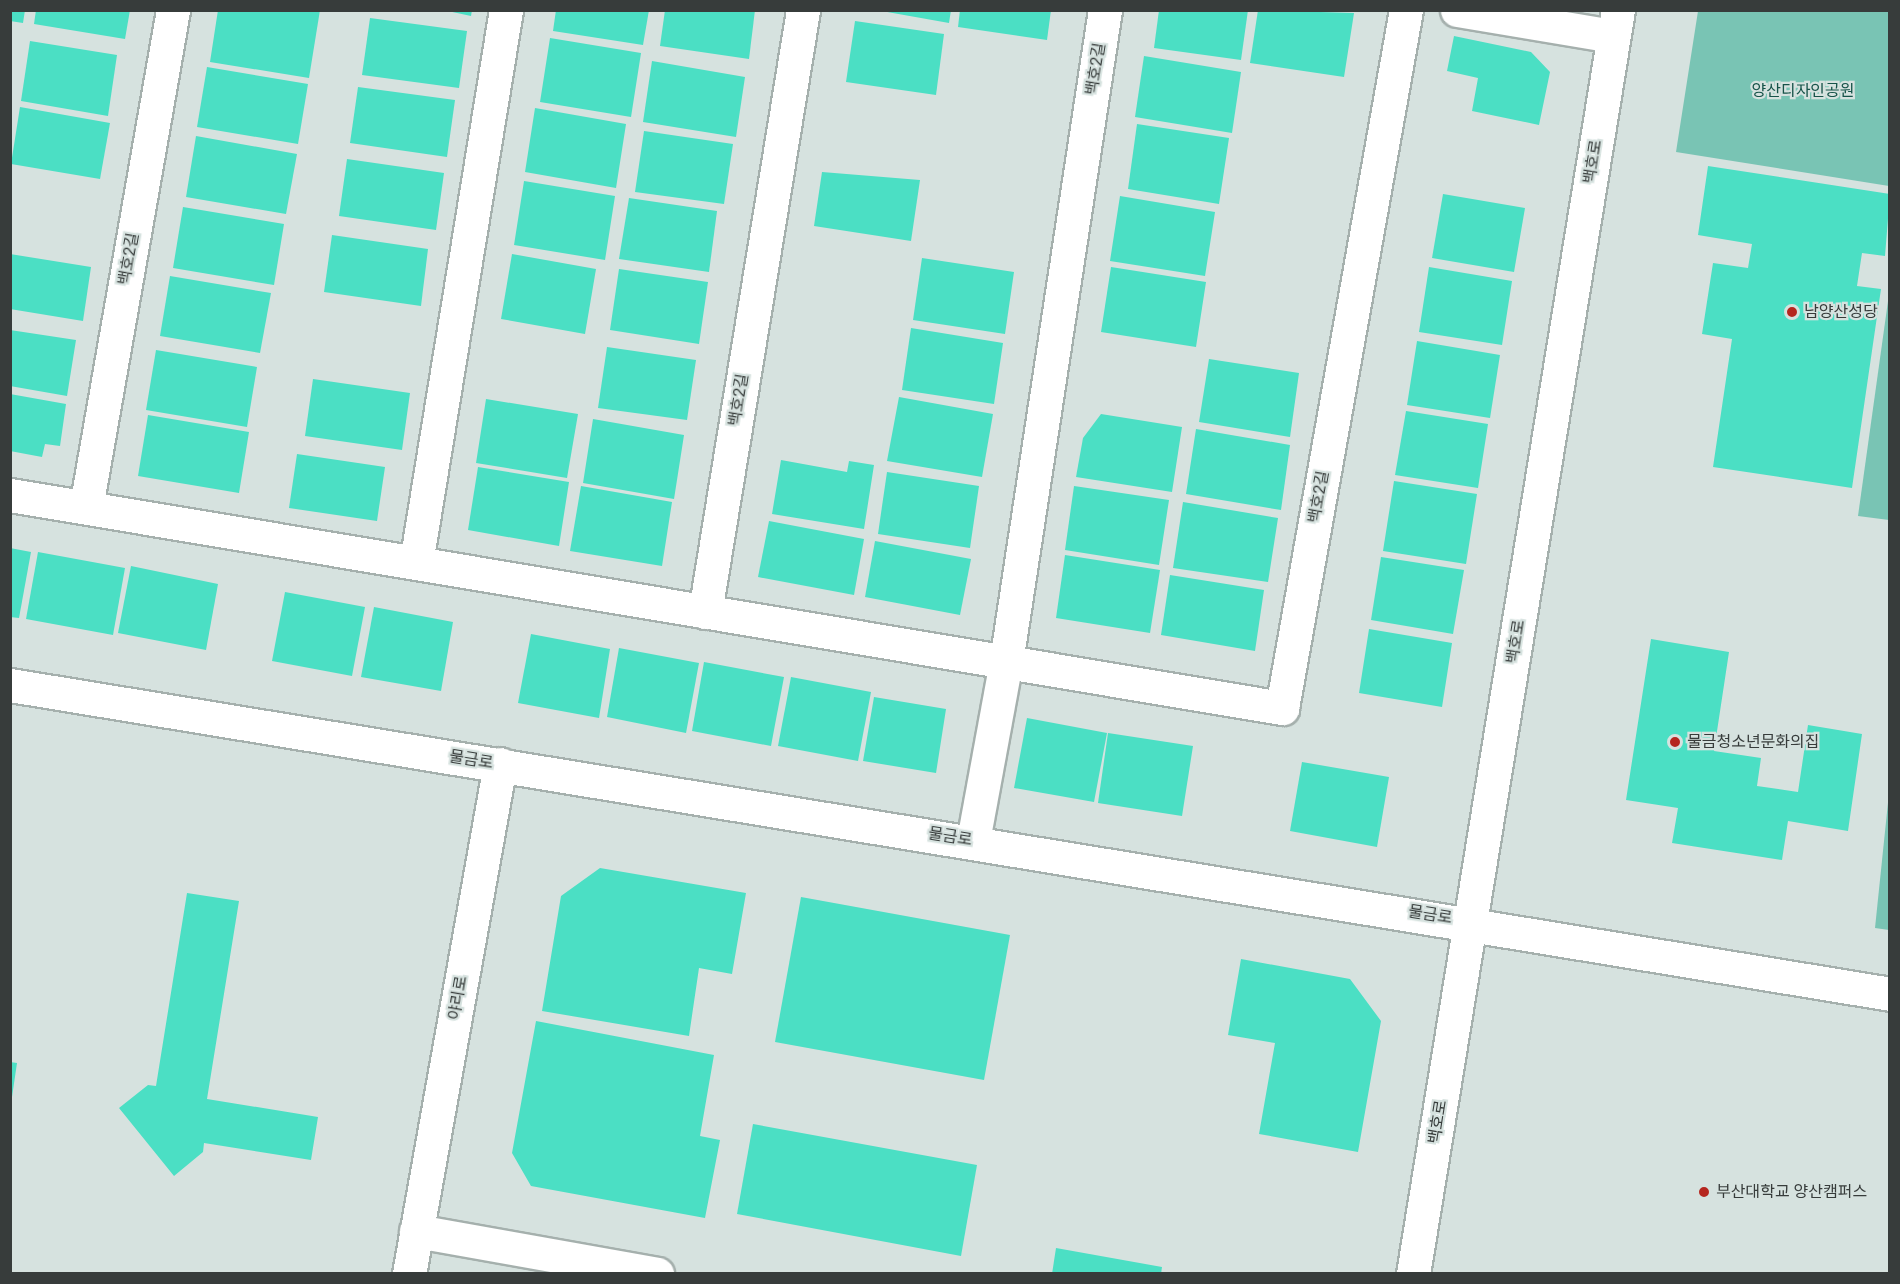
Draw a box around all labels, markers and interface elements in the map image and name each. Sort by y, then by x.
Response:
street label: 백호2길 [1082,41,1110,97]
park label: 양산디자인공원 [1751,81,1855,101]
street label: 백호로 [1580,139,1606,185]
street label: 백호2길 [115,231,143,287]
place label: 남양산성당 [1804,302,1878,322]
marker: 남양산성당 [1785,305,1799,319]
street label: 백호2길 [725,372,753,428]
street label: 백호2길 [1305,469,1333,525]
street label: 백호로 [1503,619,1529,665]
place label: 물금청소년문화의집 [1687,732,1819,752]
marker: 물금청소년문화의집 [1668,735,1682,749]
street label: 물금로 [448,747,494,773]
street label: 물금로 [927,824,973,850]
street label: 물금로 [1407,902,1453,928]
street label: 야리로 [445,975,471,1021]
street label: 백호로 [1425,1099,1451,1145]
place label: 부산대학교 양산캠퍼스 [1716,1182,1867,1202]
marker: 부산대학교 양산캠퍼스 [1697,1185,1711,1199]

